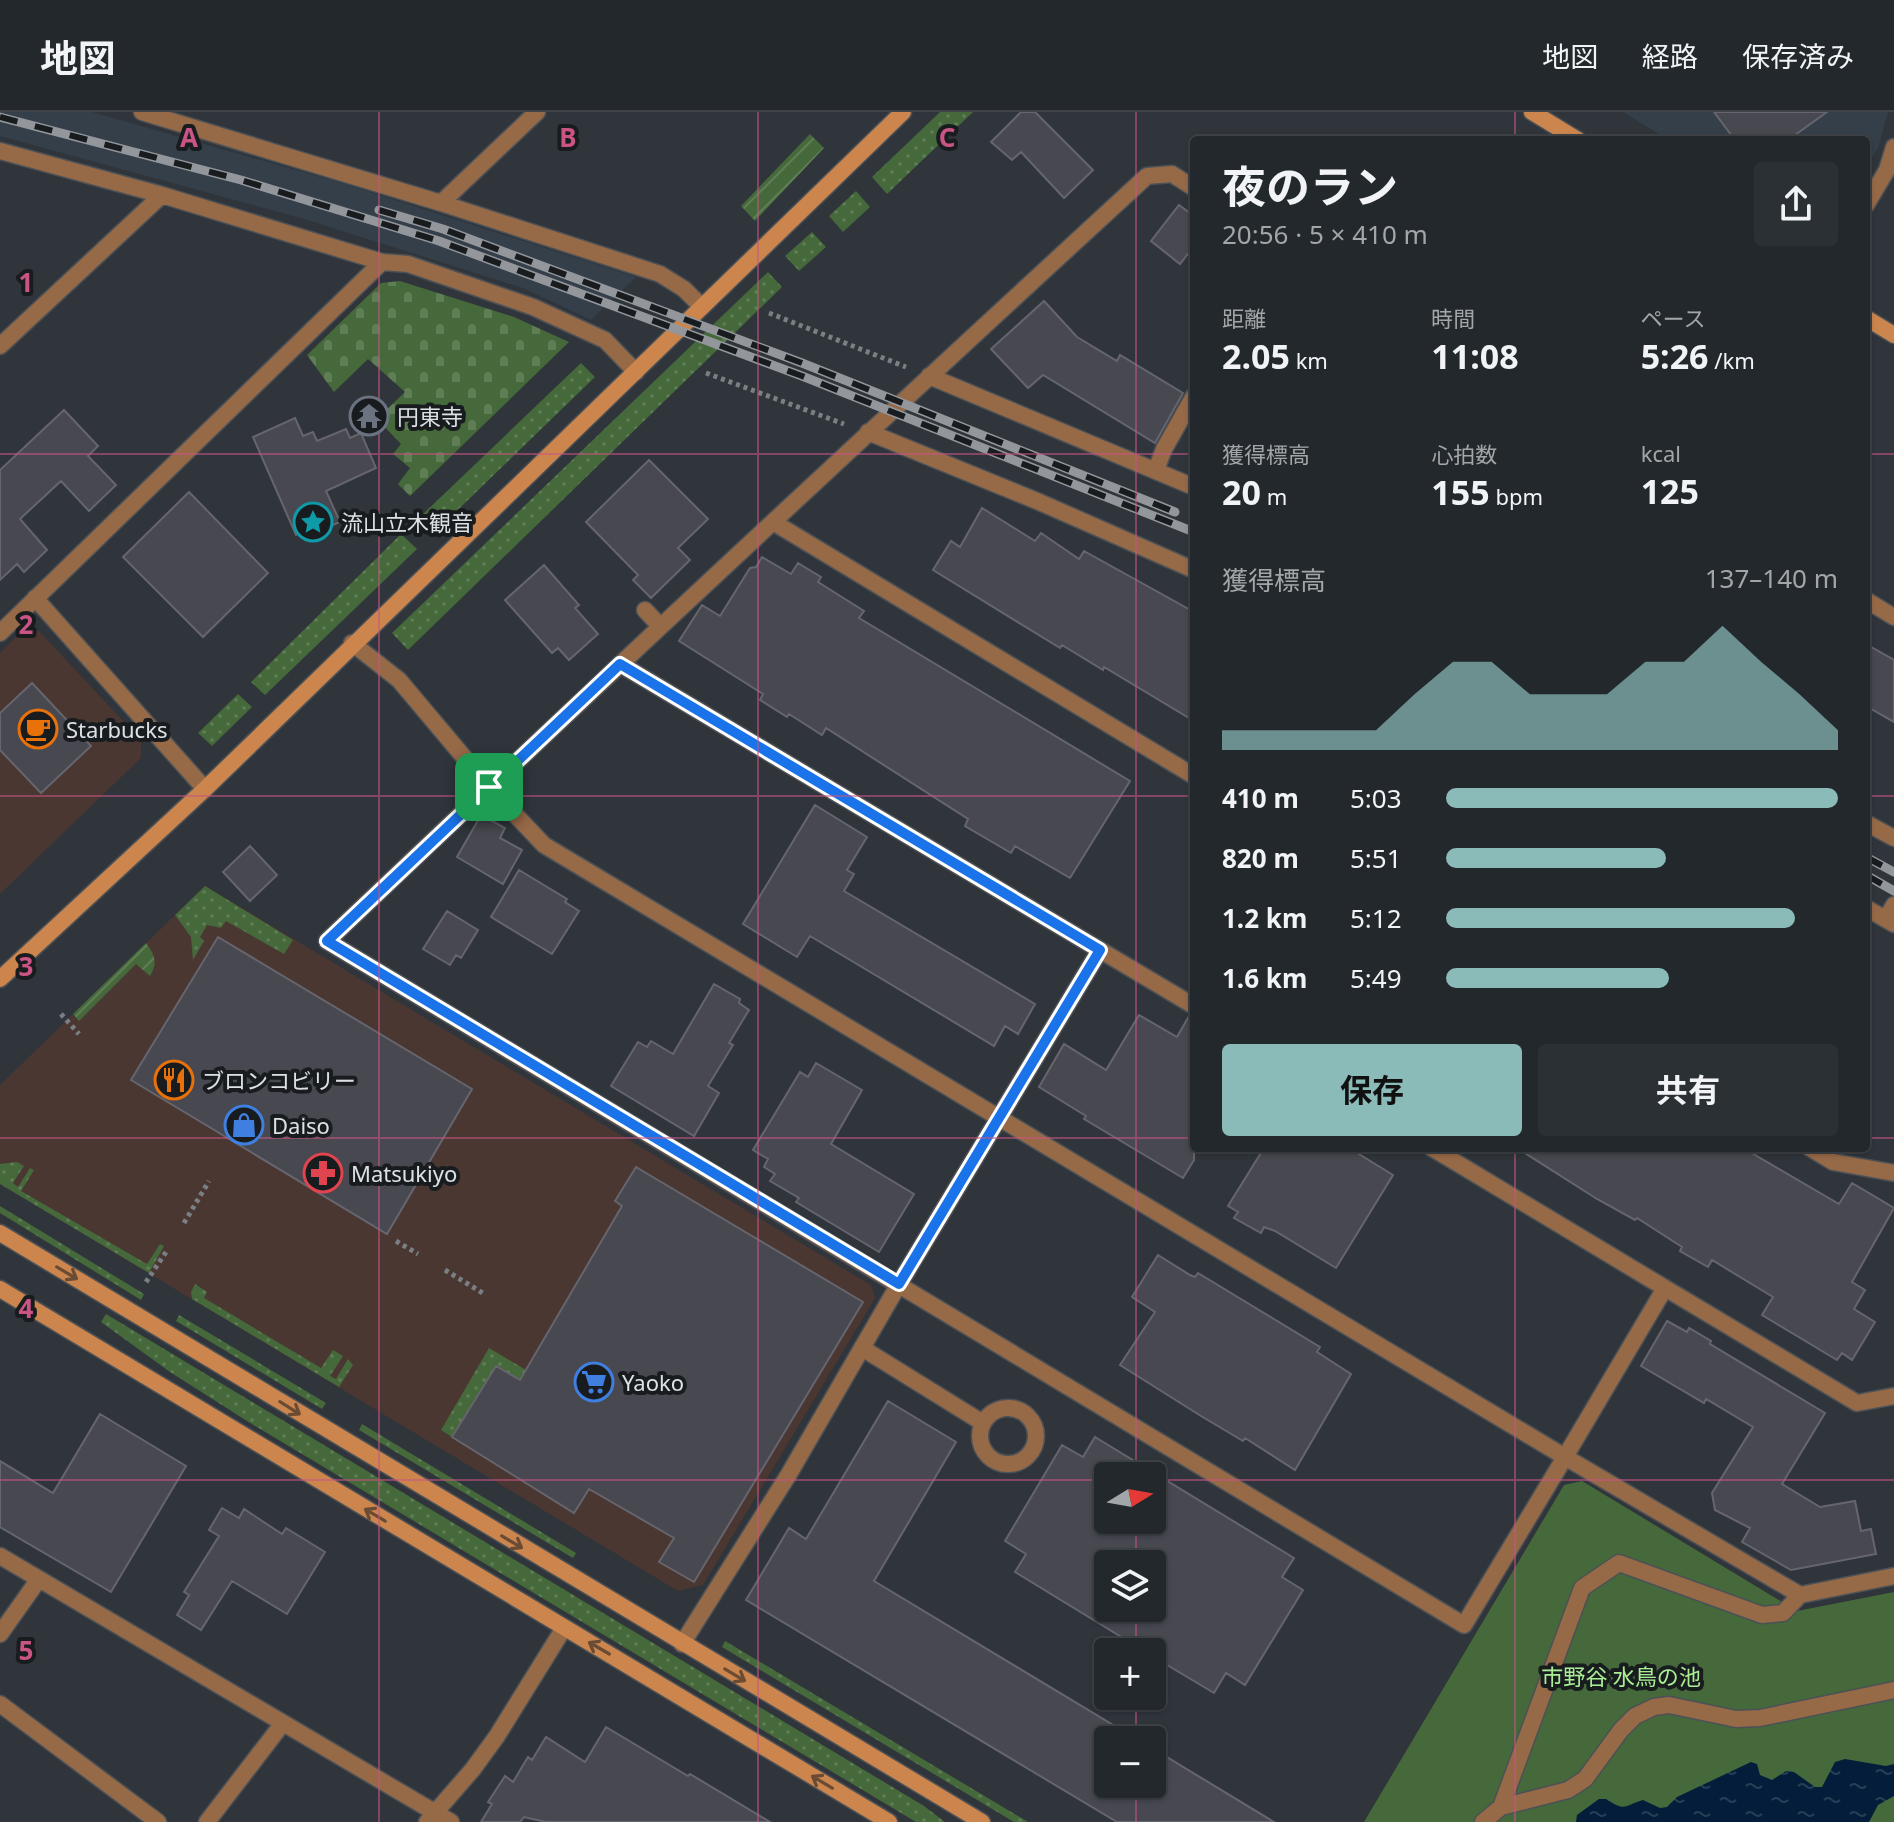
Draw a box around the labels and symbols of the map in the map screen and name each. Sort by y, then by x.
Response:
text: A [180,119,198,155]
text: B [559,119,577,155]
text: C [939,119,955,155]
text: 1 [19,264,33,300]
temple icon: 円東寺 [348,395,390,437]
place label: 円東寺 [397,401,463,431]
place icon: 流山立木観音 [292,501,334,543]
place label: 流山立木観音 [341,507,473,537]
text: 2 [19,606,34,642]
cafe icon: Starbucks [17,708,59,750]
place label: Starbucks [66,714,167,744]
pin [455,753,523,821]
text: 3 [19,948,33,984]
restaurant icon: ブロンコビリー [153,1059,195,1101]
place label: ブロンコビリー [202,1065,356,1095]
shop icon: Daiso [223,1104,265,1146]
place label: Daiso [272,1110,330,1140]
pharmacy icon: Matsukiyo [302,1152,344,1194]
place label: Matsukiyo [351,1158,457,1188]
one-way arrow [55,1265,78,1281]
text: 4 [19,1290,34,1326]
supermarket icon: Yaoko [573,1361,615,1403]
place label: Yaoko [622,1367,684,1397]
one-way arrow [278,1399,300,1416]
north arrow [1094,1462,1166,1534]
one-way arrow [364,1507,387,1523]
one-way arrow [500,1534,523,1550]
text: 5 [19,1632,33,1668]
one-way arrow [588,1640,611,1656]
park label: 市野谷 水鳥の池 [1541,1661,1701,1691]
one-way arrow [723,1667,746,1683]
one-way arrow [811,1773,834,1789]

